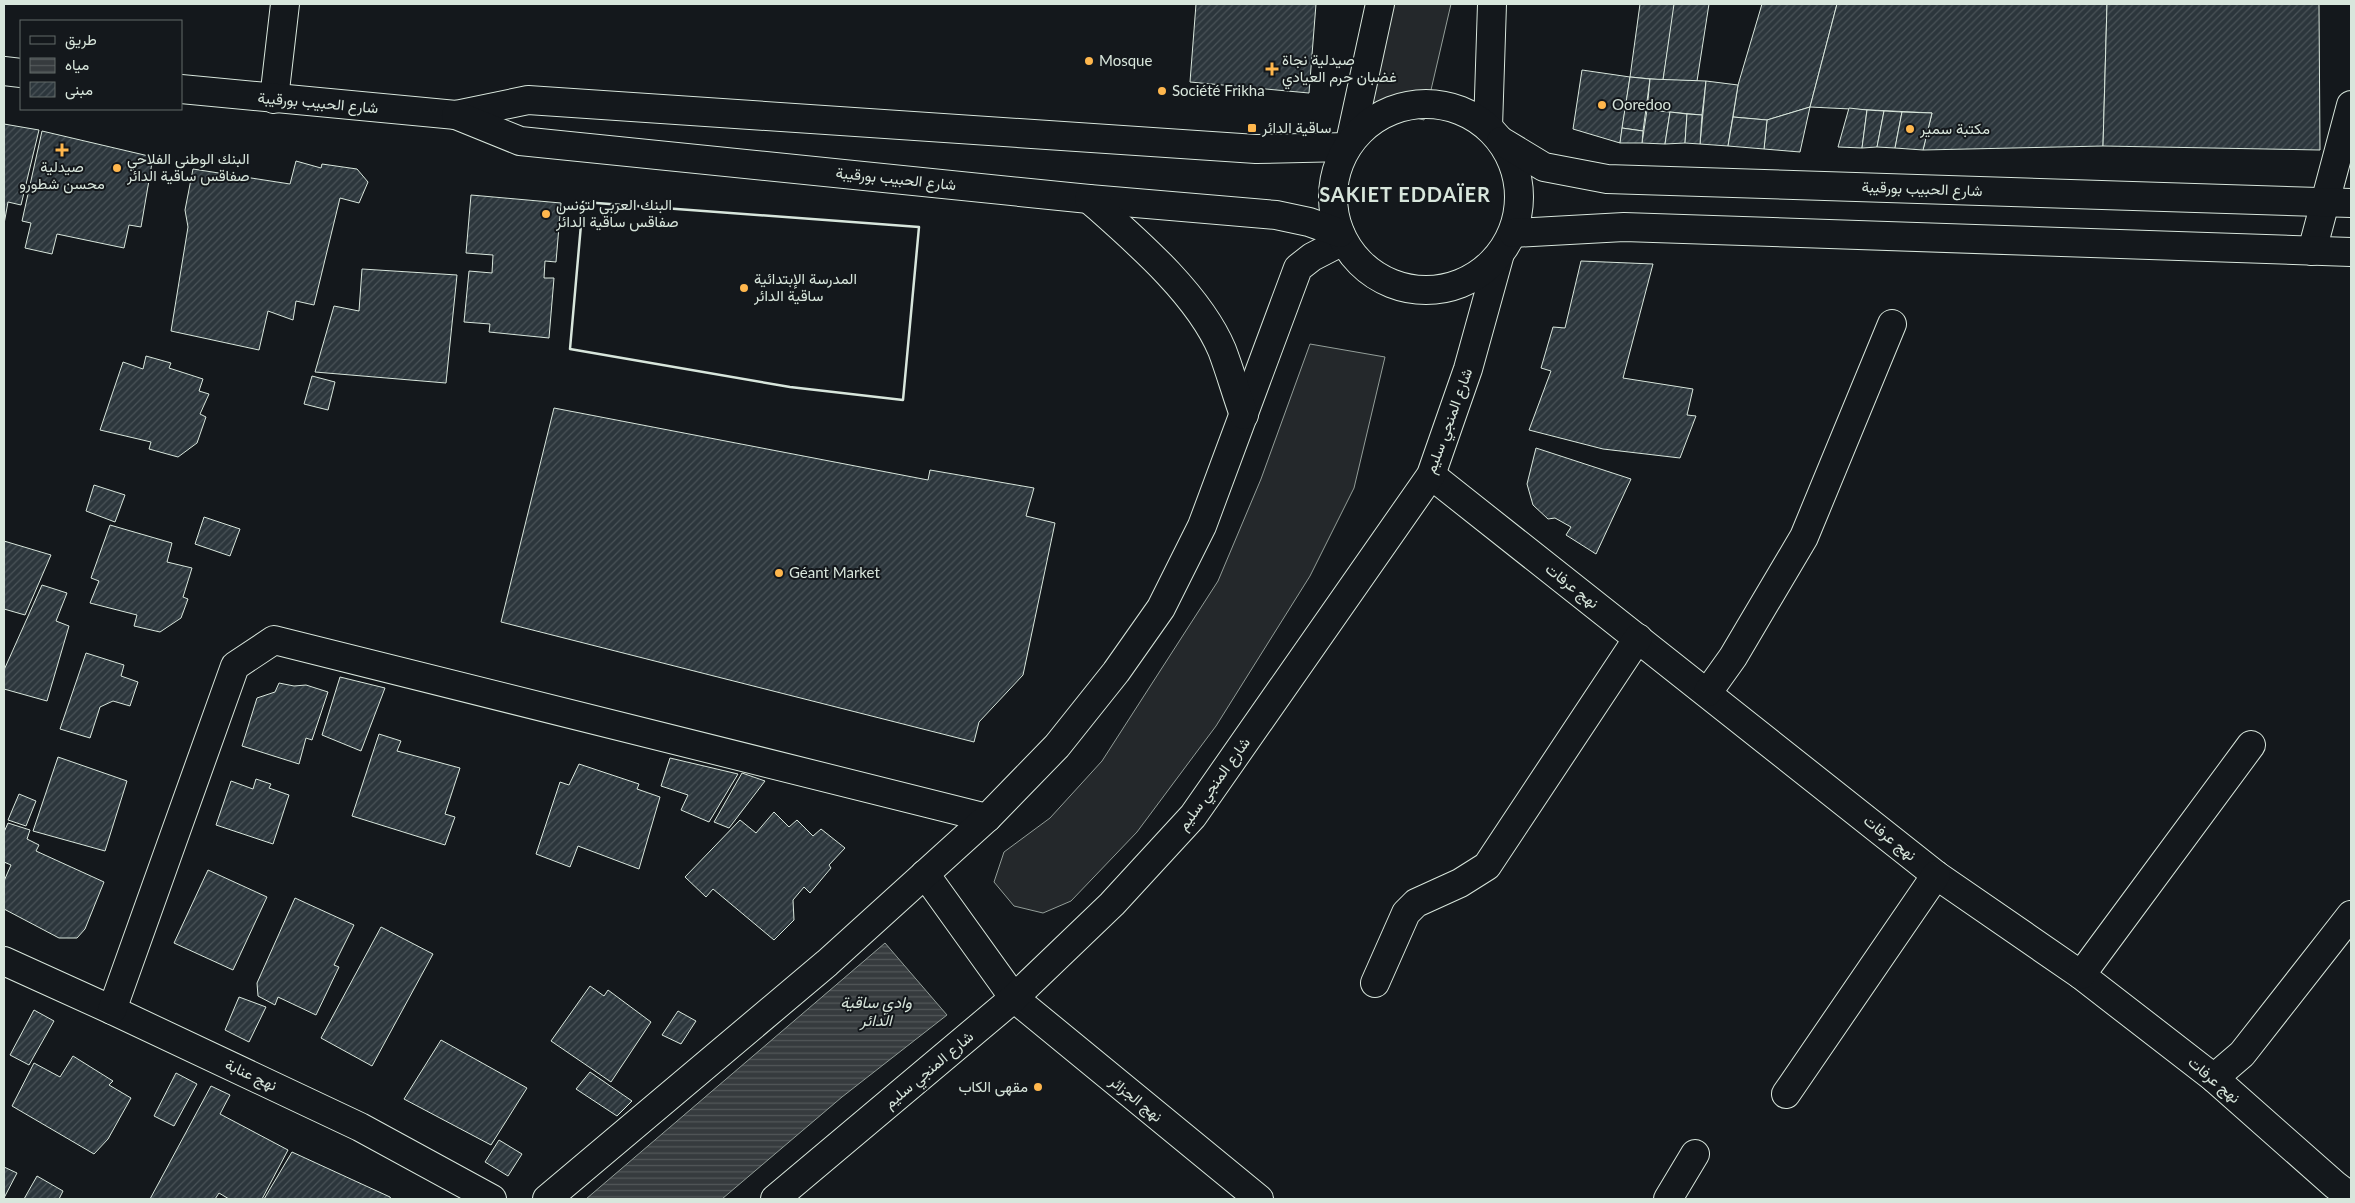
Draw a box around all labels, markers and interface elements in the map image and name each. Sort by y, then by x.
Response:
legend [20,20,182,110]
text: طريق [65,30,97,50]
place label: صيدلية نجاة غضبان حرم العيادي [1282,50,1397,90]
place label: Mosque [1099,51,1152,69]
text: مياه [65,55,89,74]
marker: Mosque [1083,55,1095,67]
marker: صيدلية نجاة غضبان حرم العيادي [1266,63,1278,75]
text: مبنى [65,80,93,100]
place label: Société Frikha [1172,81,1265,99]
marker: Société Frikha [1156,85,1168,97]
street label: شارع الحبيب بورقيبة [257,88,379,119]
place label: Ooredoo [1612,95,1671,113]
marker: Ooredoo [1596,99,1608,111]
place label: ساقية الدائر [1261,118,1331,137]
place label: مكتبة سمير [1919,119,1990,138]
marker: ساقية الدائر [1246,122,1258,134]
marker: مكتبة سمير [1904,123,1916,135]
marker: صيدلية محسن شطورو [56,144,68,156]
place label: البنك الوطني الفلاحي صفاقس ساقية الدائر [126,149,250,186]
place label: صيدلية محسن شطورو [19,157,105,194]
marker: البنك الوطني الفلاحي صفاقس ساقية الدائر [111,162,123,174]
street label: شارع الحبيب بورقيبة [835,163,957,196]
street label: شارع الحبيب بورقيبة [1861,177,1983,202]
district label: SAKIET EDDAÏER [1319,182,1491,206]
place label: البنك العربي لتونس صفاقس ساقية الدائر [555,195,679,232]
marker: البنك العربي لتونس صفاقس ساقية الدائر [540,208,552,220]
place label: المدرسة الإبتدائية ساقية الدائر [753,269,857,305]
marker: المدرسة الإبتدائية ساقية الدائر [738,282,750,294]
street label: شارع المنجي سليم [1421,365,1480,478]
street label: نهج عرفات [1541,559,1603,614]
place label: Géant Market [789,563,880,581]
marker: Géant Market [773,567,785,579]
street label: شارع المنجي سليم [1173,733,1257,836]
street label: نهج عرفات [1859,811,1921,866]
water label: وادي ساقية الدائر [840,992,912,1031]
street label: شارع المنجي سليم [880,1027,980,1116]
street label: نهج عرفات [2183,1052,2244,1108]
street label: نهج عنابة [221,1054,280,1097]
street label: نهج الجزائر [1104,1071,1167,1127]
place label: مقهى الكاب [958,1077,1028,1097]
marker: مقهى الكاب [1032,1081,1044,1093]

